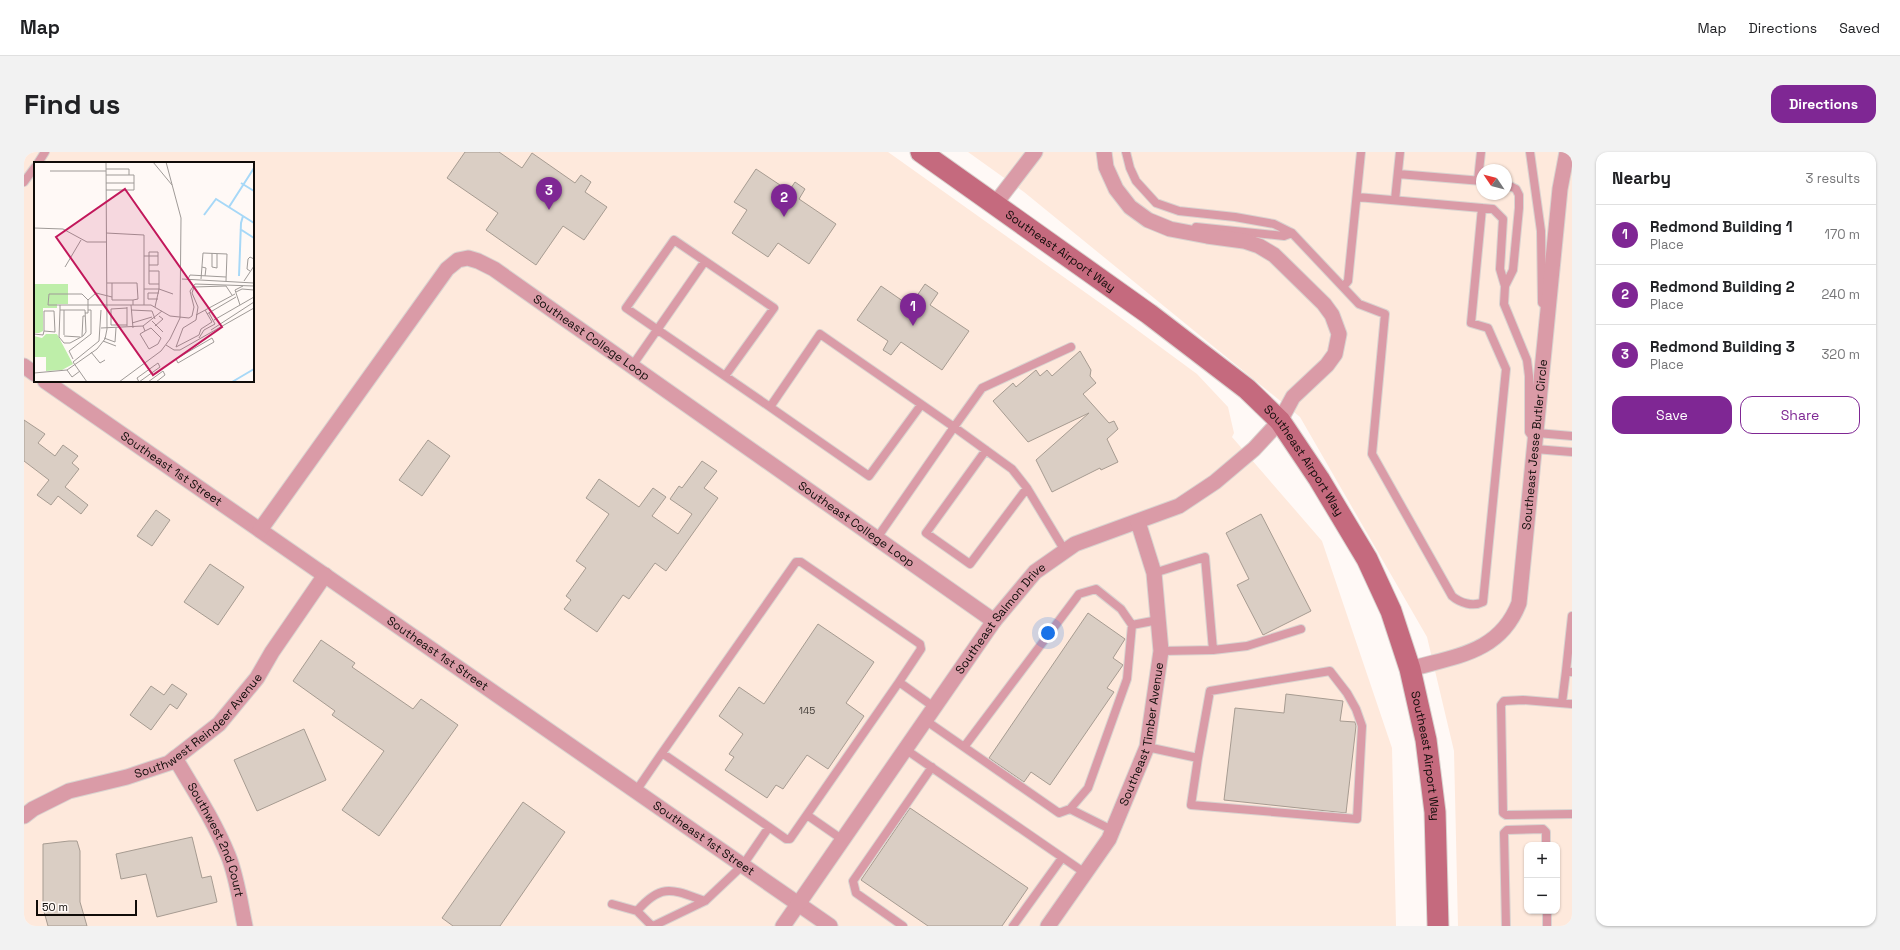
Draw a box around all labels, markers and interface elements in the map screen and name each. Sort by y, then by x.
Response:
text: Map [20,15,60,40]
text: Map [1697,19,1727,37]
text: Directions [1749,19,1817,37]
text: Saved [1839,19,1880,37]
button: Directions [1771,85,1876,123]
text: Find us [24,86,121,122]
inset map [34,162,254,382]
north arrow [1476,164,1512,200]
text: Nearby [1612,167,1671,189]
text: 3 results [1806,170,1860,187]
pin: 3 [536,177,562,210]
pin: 2 [771,184,797,217]
street label: Southeast Airport Way [1002,206,1119,296]
text: Redmond Building 1 [1650,217,1792,236]
text: 1 [1622,226,1628,243]
text: 170 m [1824,226,1860,243]
text: Place [1650,236,1684,253]
text: Redmond Building 2 [1650,277,1795,296]
text: 2 [1621,286,1629,303]
text: 240 m [1822,286,1860,303]
street label: Southeast College Loop [530,291,653,384]
pin: 1 [900,293,926,326]
text: Place [1650,296,1684,313]
text: Redmond Building 3 [1650,337,1795,356]
text: 3 [1621,346,1629,363]
text: 320 m [1821,346,1860,363]
text: Place [1650,356,1684,373]
street label: Southeast Jesse Butler Circle [1518,358,1551,531]
button: Save [1612,396,1732,434]
button: Share [1740,396,1860,434]
street label: Southeast Airport Way [1260,401,1347,519]
street label: Southeast 1st Street [118,428,225,510]
street label: Southeast College Loop [795,478,918,571]
street label: Southeast Salmon Drive [952,559,1049,677]
street label: Southeast 1st Street [384,613,492,694]
your location [1038,623,1058,643]
street label: Southeast Timber Avenue [1116,661,1167,808]
street label: Southwest Reindeer Avenue [132,671,266,782]
street label: Southeast Airport Way [1407,689,1443,821]
house number: 145 [799,704,815,717]
street label: Southwest 2nd Court [184,780,247,899]
street label: Southeast 1st Street [650,797,758,879]
map controls [1524,842,1560,914]
button: + [1524,842,1560,878]
button: − [1524,878,1560,914]
scale bar [36,898,137,917]
text: 50 m [42,900,68,914]

